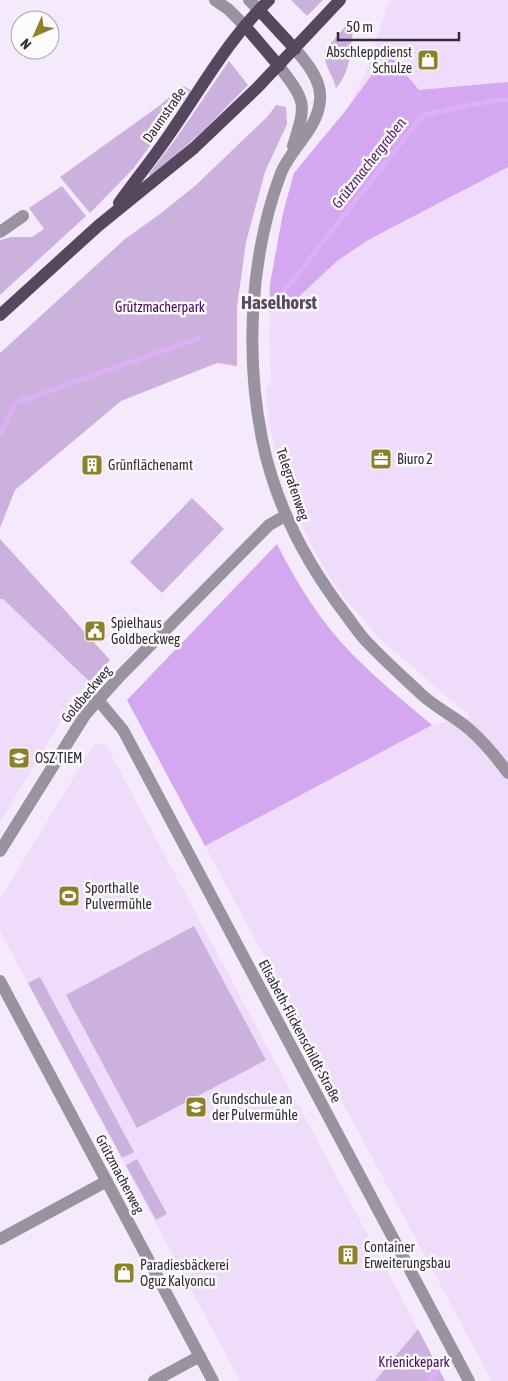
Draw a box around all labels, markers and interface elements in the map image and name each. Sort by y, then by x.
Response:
north arrow [10,10,60,60]
scale bar [338,10,459,42]
text: 50 m [346,18,373,35]
text: N [17,36,34,53]
place label: Abschleppdienst Schulze [326,44,412,76]
shop icon: Abschleppdienst Schulze [416,48,440,72]
street label: Daumstraße [139,84,189,146]
water label: Grützmachergraben [328,114,409,211]
district label: Haselhorst [241,291,318,313]
park label: Grützmacherpark [115,299,205,315]
street label: Telegrafenweg [273,446,313,522]
office icon: Biuro 2 [369,447,393,471]
place label: Biuro 2 [397,451,433,467]
building icon: Grünflächenamt [80,453,104,477]
place label: Grünflächenamt [108,457,193,473]
place label: Spielhaus Goldbeckweg [111,615,180,647]
public building icon: Spielhaus Goldbeckweg [83,619,107,643]
street label: Goldbeckweg [58,662,114,726]
school or university icon: OSZ TIEM [7,746,31,770]
place label: OSZ TIEM [35,750,82,766]
place label: Sporthalle Pulvermühle [85,880,152,912]
sports icon: Sporthalle Pulvermühle [57,884,81,908]
street label: Elisabeth-Flickenschildt-Straße [255,957,345,1105]
place label: Grundschule an der Pulvermühle [212,1091,298,1123]
school or university icon: Grundschule an der Pulvermühle [184,1095,208,1119]
street label: Grützmacherweg [93,1132,147,1216]
place label: Container Erweiterungsbau [364,1239,451,1271]
building icon: Container Erweiterungsbau [336,1243,360,1267]
place label: Paradiesbäckerei Oguz Kalyoncu [140,1257,229,1289]
shop icon: Paradiesbäckerei Oguz Kalyoncu [112,1261,136,1285]
park label: Krienickepark [378,1354,450,1370]

